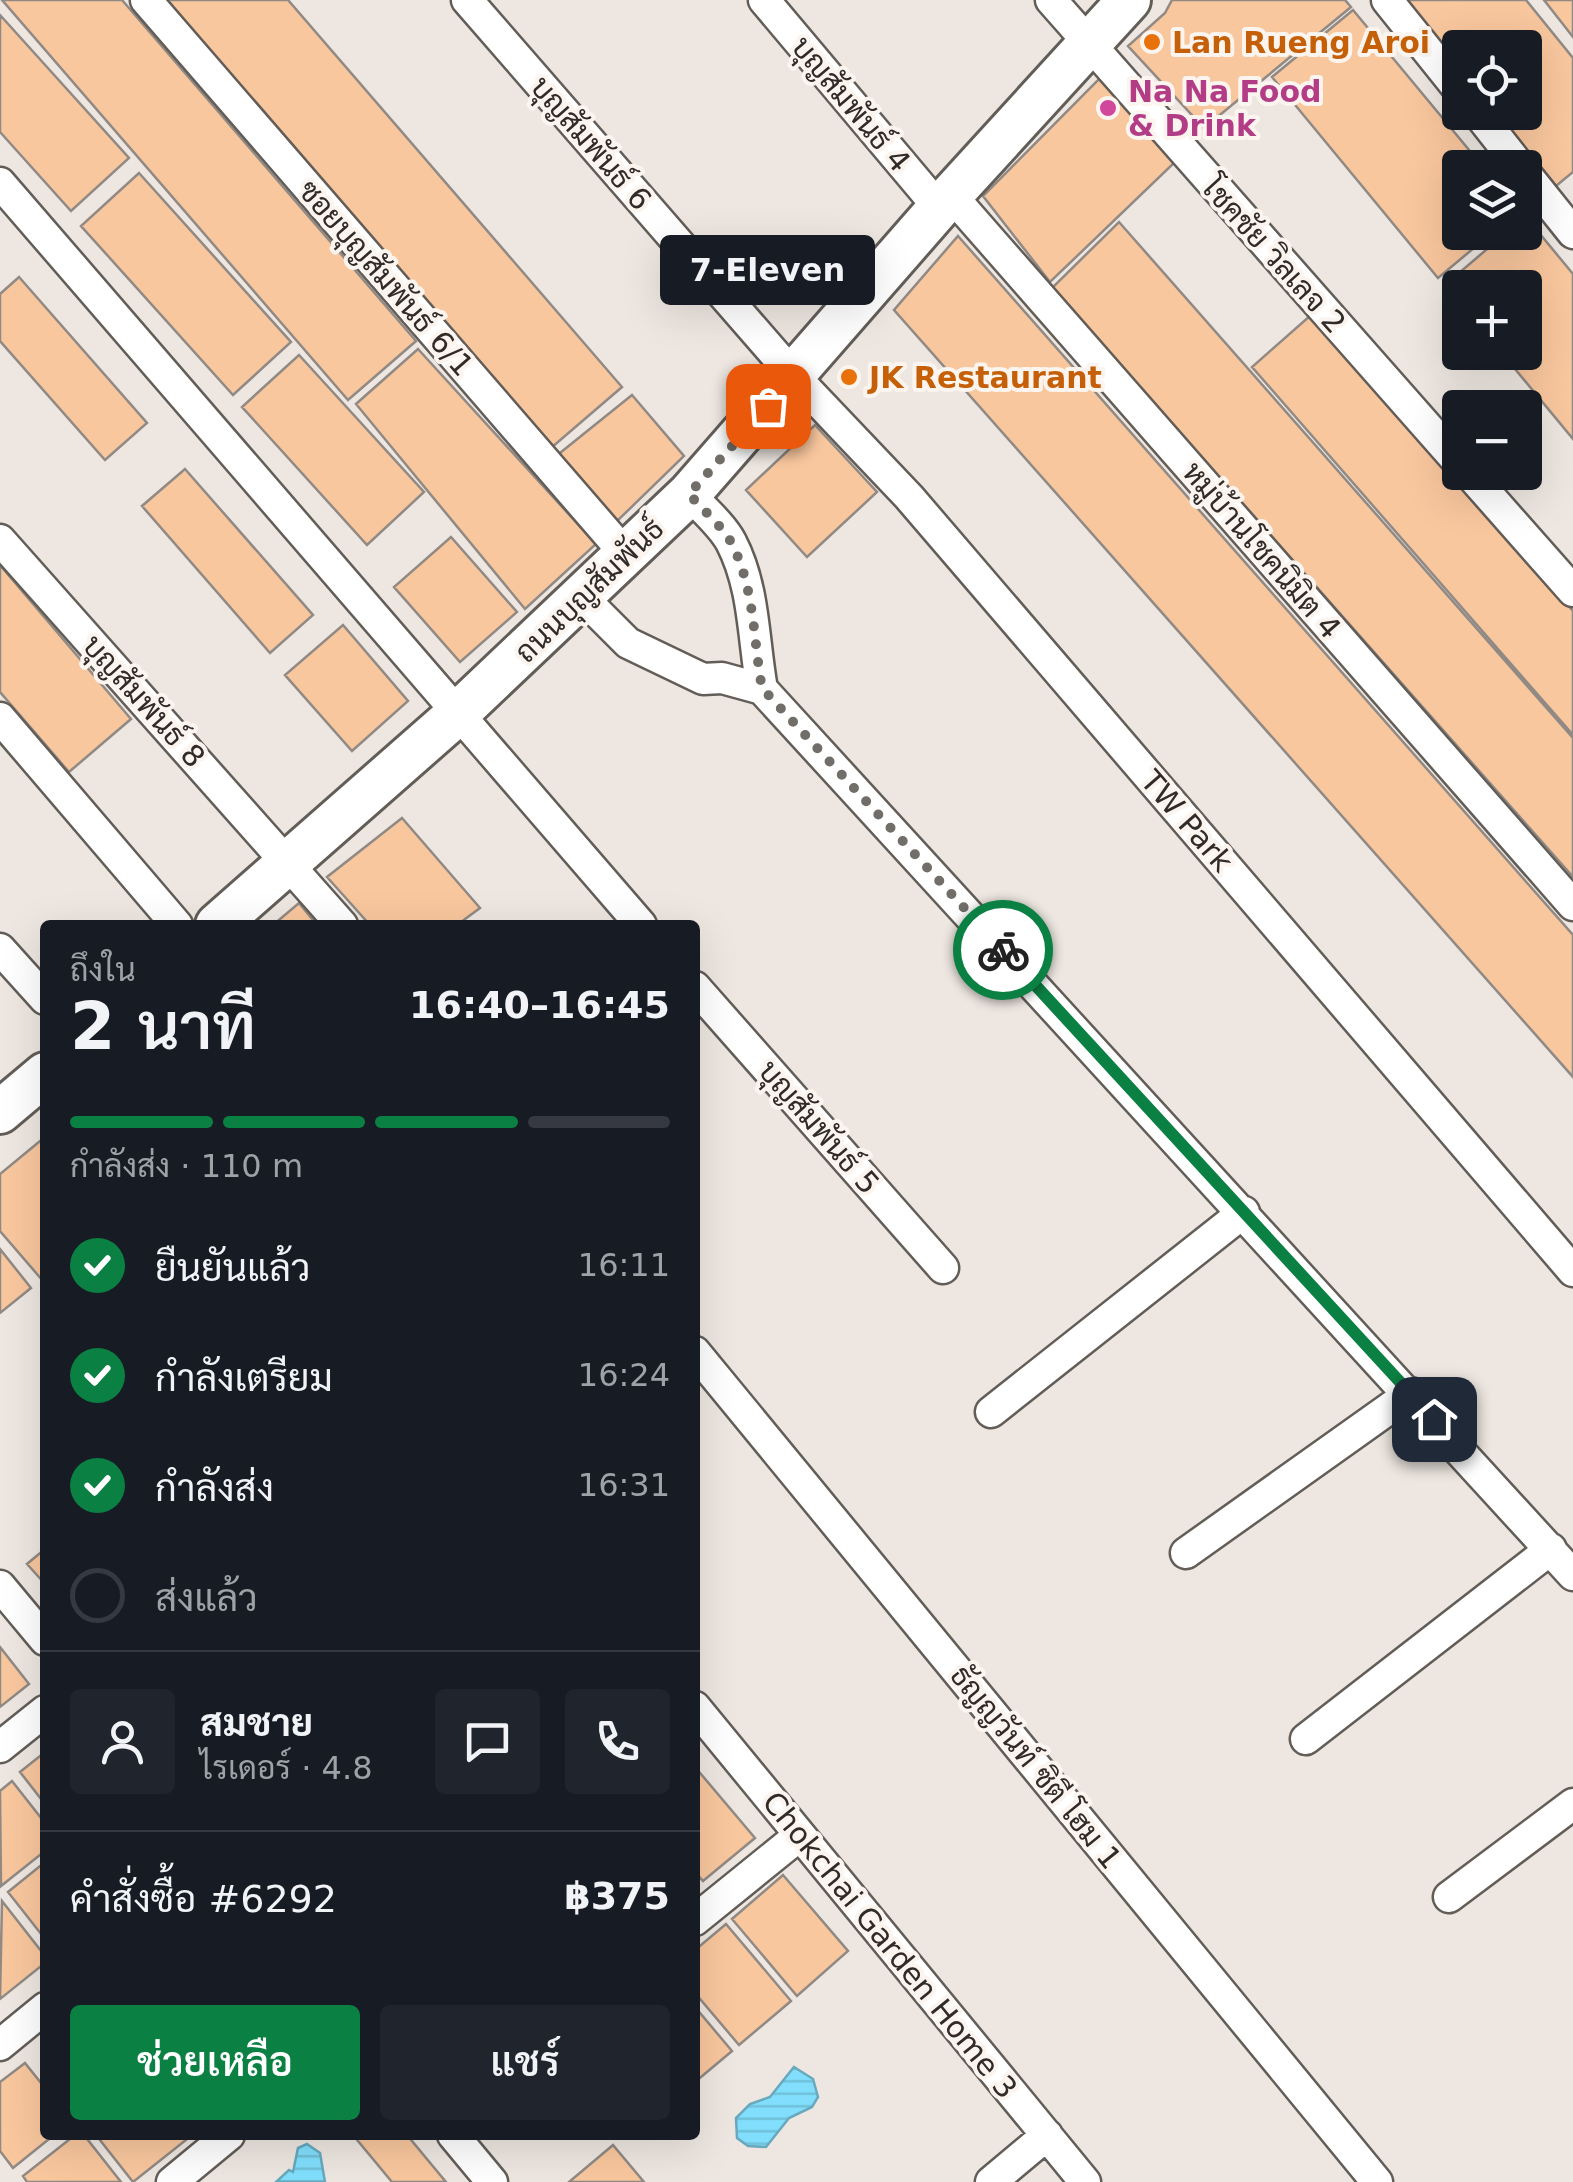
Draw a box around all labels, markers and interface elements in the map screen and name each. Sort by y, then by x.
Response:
place label: Lan Rueng Aroi [1172,25,1430,60]
street label: บุญสัมพันธ์ 4 [781,28,919,181]
map controls [1442,30,1542,490]
button: locate [1442,30,1542,130]
marker: Lan Rueng Aroi [1141,31,1163,53]
street label: บุญสัมพันธ์ 6 [520,68,660,220]
place label: Na Na Food & Drink [1128,74,1322,143]
marker: Na Na Food & Drink [1097,97,1119,119]
button: layers [1442,150,1542,250]
street label: โชคชัย วิลเลจ 2 [1194,167,1354,340]
street label: ซอยบุญสัมพันธ์ 6/1 [288,172,482,386]
callout: 7-Eleven [660,236,876,306]
text: 7-Eleven [690,251,845,289]
button: + [1442,270,1542,370]
place label: JK Restaurant [867,360,1102,395]
pin [726,364,811,449]
marker: JK Restaurant [838,366,860,388]
icon: bag [741,379,796,434]
button: − [1442,390,1542,490]
street label: หมู่บ้านโชคนิมิต 4 [1174,453,1350,647]
street label: ถนนบุญสัมพันธ์ [506,509,673,672]
street label: บุญสัมพันธ์ 8 [73,626,214,777]
street label: TW Park [1133,763,1241,879]
courier [953,900,1053,1000]
icon: bike [976,923,1031,978]
text: ถึงใน [70,951,136,989]
text: 16:40–16:45 [409,983,670,1027]
text: 2 นาที [70,989,256,1064]
street label: บุญสัมพันธ์ 5 [748,1052,888,1204]
text: กำลังส่ง · 110 m [70,1147,303,1185]
icon: check [70,1238,125,1293]
text: ยืนยันแล้ว [155,1246,310,1290]
text: 16:11 [578,1246,670,1284]
icon: check [70,1348,125,1403]
text: กำลังเตรียม [155,1356,333,1400]
text: 16:24 [578,1356,670,1394]
pin [1392,1377,1477,1462]
icon: home [1407,1392,1462,1447]
icon: check [70,1458,125,1513]
text: กำลังส่ง [155,1466,274,1510]
text: 16:31 [578,1466,670,1504]
text: ส่งแล้ว [155,1576,258,1620]
street label: ธัญญวันท์ ซิตี โฮม 1 [943,1657,1130,1876]
button: person [70,1689,175,1794]
button: chat [435,1689,540,1794]
button: phone [565,1689,670,1794]
text: สมชาย [200,1701,313,1745]
text: ไรเดอร์ · 4.8 [200,1749,373,1787]
street label: Chokchai Garden Home 3 [756,1785,1024,2105]
text: ฿375 [564,1874,670,1918]
text: คำสั่งซื้อ #6292 [70,1877,337,1921]
button: ช่วยเหลือ [70,2005,360,2120]
button: แชร์ [380,2005,670,2120]

